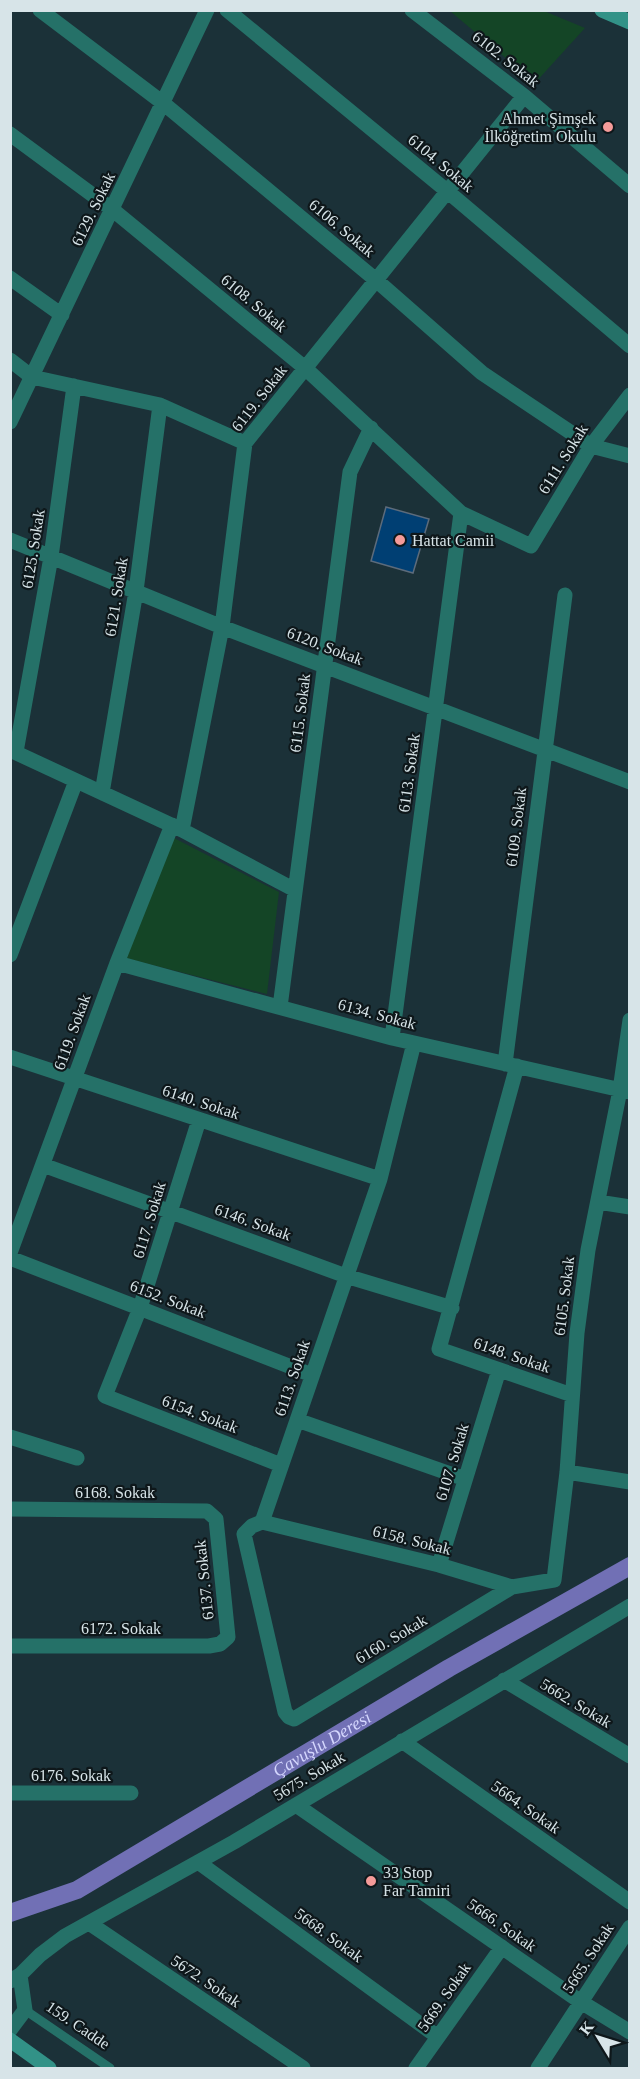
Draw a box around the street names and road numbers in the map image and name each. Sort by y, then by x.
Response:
street label: 6102. Sokak [469,28,543,90]
street label: 6104. Sokak [405,131,477,195]
street label: 6129. Sokak [68,169,118,249]
street label: 6106. Sokak [306,196,378,260]
street label: 6108. Sokak [218,271,290,335]
street label: 6119. Sokak [228,361,290,435]
street label: 6111. Sokak [535,421,591,497]
street label: 6125. Sokak [18,508,48,590]
street label: 6121. Sokak [101,556,131,638]
street label: 6120. Sokak [285,624,365,668]
street label: 6115. Sokak [287,673,313,753]
street label: 6113. Sokak [395,733,423,813]
street label: 6109. Sokak [503,786,529,868]
street label: 6119. Sokak [50,992,94,1072]
street label: 6134. Sokak [336,995,418,1033]
street label: 6140. Sokak [160,1082,242,1122]
street label: 6117. Sokak [129,1180,169,1260]
street label: 6146. Sokak [213,1200,293,1244]
street label: 6105. Sokak [551,1255,577,1337]
street label: 6152. Sokak [128,1277,208,1321]
street label: 6148. Sokak [471,1334,553,1376]
street label: 6113. Sokak [271,1338,313,1418]
street label: 6154. Sokak [160,1392,240,1436]
street label: 6107. Sokak [432,1421,472,1503]
street label: 6168. Sokak [75,1484,155,1501]
street label: 6158. Sokak [371,1522,453,1558]
street label: 6137. Sokak [191,1539,217,1621]
street label: 6160. Sokak [352,1611,430,1667]
street label: 6172. Sokak [81,1620,161,1637]
street label: 5662. Sokak [537,1675,615,1731]
street label: 5675. Sokak [270,1748,348,1804]
street label: 6176. Sokak [31,1767,111,1784]
street label: 5664. Sokak [488,1777,564,1837]
street label: 5666. Sokak [464,1895,540,1955]
street label: 5668. Sokak [292,1905,366,1965]
street label: 5665. Sokak [559,1920,617,1996]
street label: 5672. Sokak [168,1952,244,2010]
street label: 5669. Sokak [414,1959,474,2035]
street label: 159. Cadde [43,1998,113,2052]

